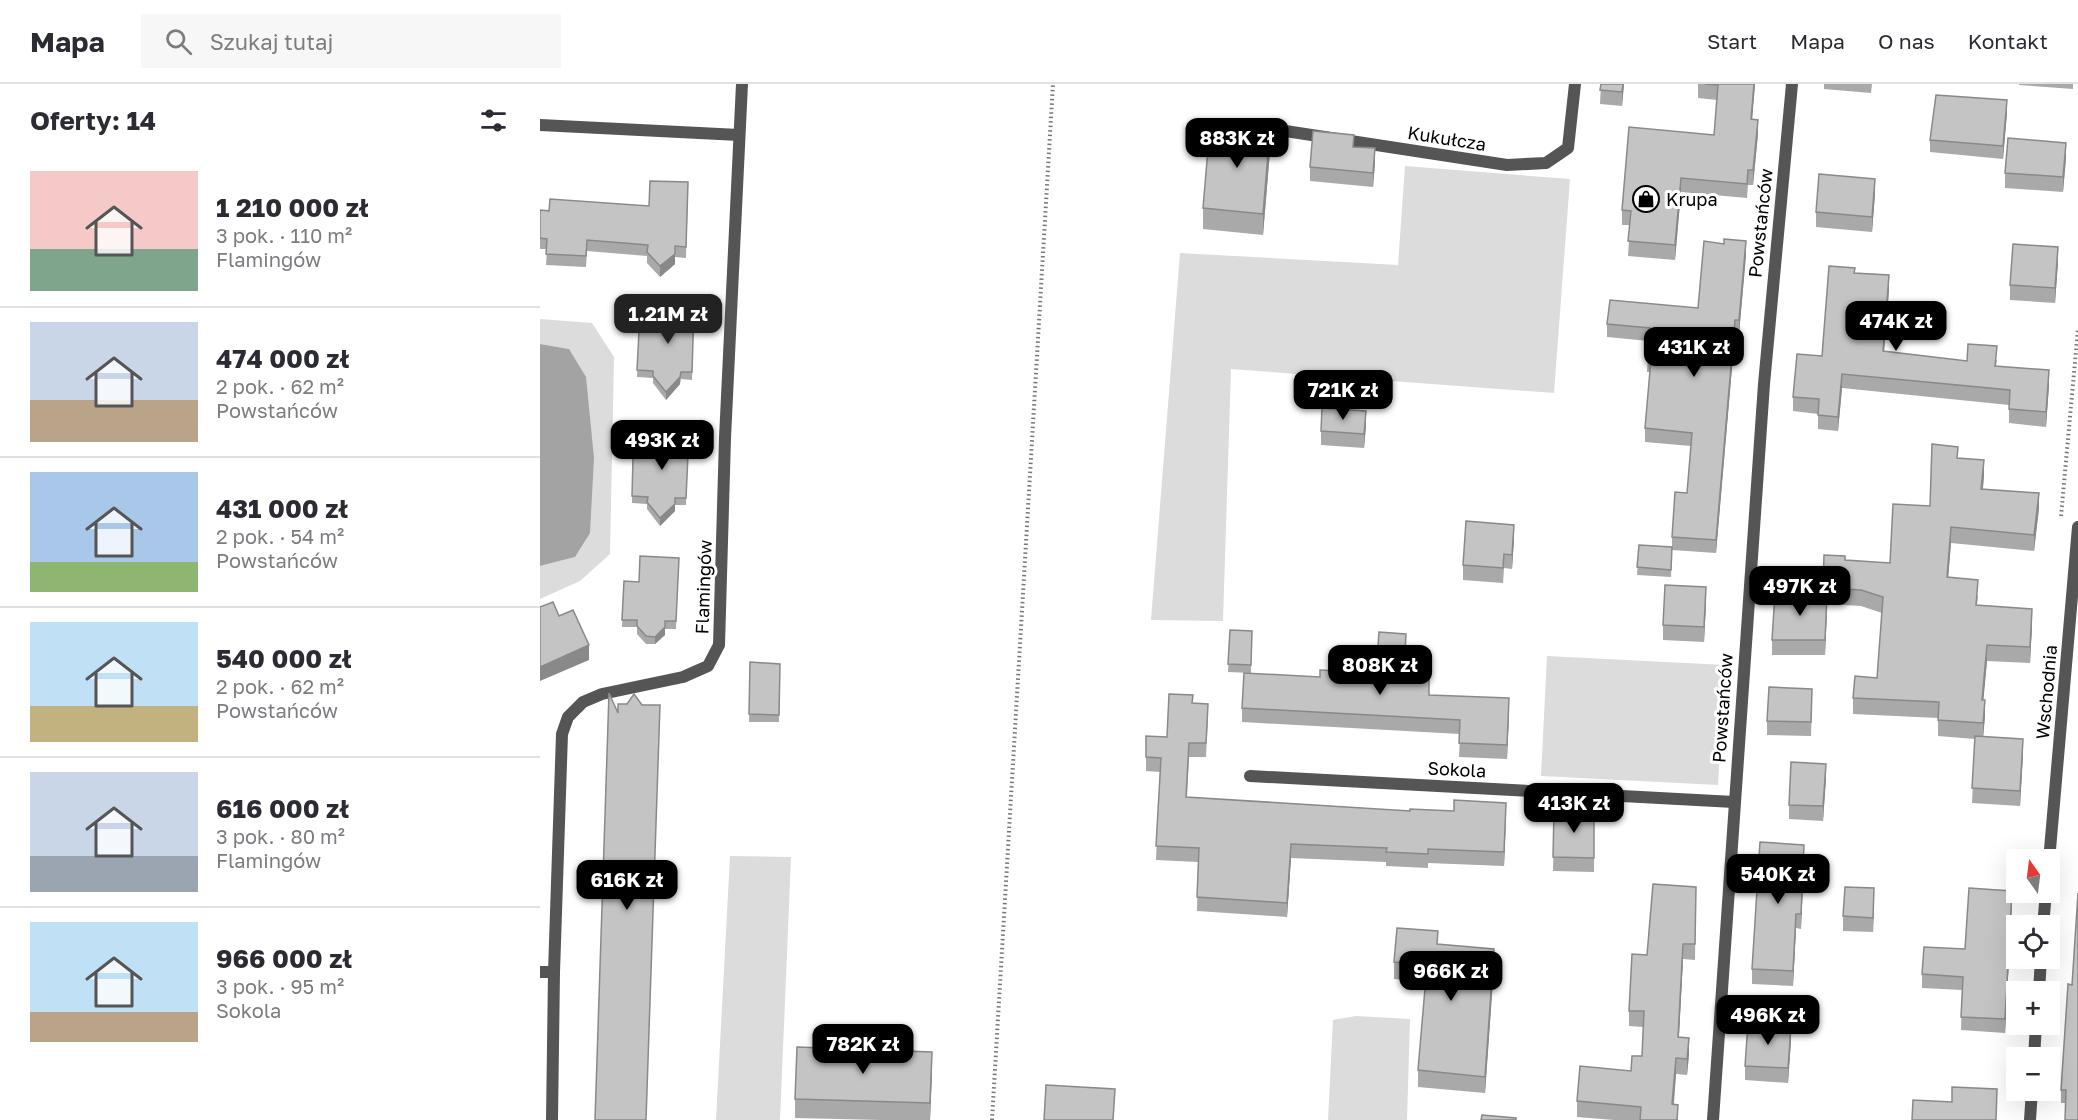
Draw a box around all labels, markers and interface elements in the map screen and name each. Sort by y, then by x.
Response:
search box [141,14,561,68]
text: Mapa [30,25,105,58]
icon: search [162,25,195,58]
text: Szukaj tutaj [210,28,333,55]
text: Start [1707,28,1757,54]
text: Mapa [1790,28,1845,54]
text: O nas [1878,28,1935,54]
text: Kontakt [1968,28,2048,54]
icon: filters [477,104,510,137]
text: Oferty: 14 [30,105,156,136]
pin: 883K zł [1182,118,1292,169]
street label: Kukułcza [1406,121,1488,155]
text: 883K zł [1200,125,1275,149]
street label: Powstańców [1743,167,1777,279]
shop icon: Krupa [1631,184,1661,214]
place label: Krupa [1666,188,1718,210]
text: 1 210 000 zł [216,192,369,223]
icon: home [78,195,150,267]
text: 3 pok. · 110 m² [216,223,352,247]
text: Flamingów [216,247,321,271]
pin: 1.21M zł [606,294,730,345]
text: 1.21M zł [628,301,708,325]
pin: 474K zł [1841,301,1951,352]
text: 474K zł [1859,308,1933,332]
pin: 431K zł [1639,327,1749,378]
text: 431K zł [1658,334,1730,358]
text: 474 000 zł [216,343,349,374]
icon: home [78,346,150,418]
pin: 721K zł [1288,370,1398,421]
text: 2 pok. · 62 m² [216,374,344,398]
text: 721K zł [1308,377,1378,401]
text: Powstańców [216,398,338,422]
pin: 493K zł [607,420,717,471]
text: 493K zł [625,427,699,451]
text: 431 000 zł [216,493,348,524]
icon: home [78,496,150,568]
text: 2 pok. · 54 m² [216,524,344,548]
street label: Flamingów [690,539,716,635]
text: Powstańców [216,548,338,572]
pin: 497K zł [1745,566,1855,617]
text: 497K zł [1763,573,1837,597]
text: 540 000 zł [216,643,352,674]
street label: Wschodnia [2031,644,2061,740]
pin: 808K zł [1325,645,1435,696]
icon: home [78,646,150,718]
text: 808K zł [1342,652,1418,676]
street label: Powstańców [1707,652,1737,764]
text: 2 pok. · 62 m² [216,674,344,698]
text: Powstańców [216,698,338,722]
street label: Sokola [1427,756,1487,782]
pin: 413K zł [1519,783,1629,834]
text: 413K zł [1538,790,1610,814]
text: 616 000 zł [216,793,349,824]
icon: home [78,796,150,868]
text: 3 pok. · 80 m² [216,824,345,848]
text: Flamingów [216,848,321,872]
north arrow [2006,849,2060,903]
map controls [2006,849,2060,1101]
pin: 540K zł [1723,854,1833,905]
pin: 616K zł [572,860,682,911]
text: 540K zł [1741,861,1815,885]
text: 616K zł [591,867,663,891]
button: locate [2006,915,2060,969]
text: 966 000 zł [216,943,352,974]
icon: home [78,946,150,1018]
pin: 966K zł [1396,951,1506,1002]
text: 966K zł [1413,958,1489,982]
text: 3 pok. · 95 m² [216,974,344,998]
button: + [2006,981,2060,1035]
pin: 496K zł [1713,995,1823,1046]
text: Sokola [216,998,281,1022]
text: 496K zł [1730,1002,1806,1026]
pin: 782K zł [808,1024,918,1075]
text: 782K zł [826,1031,900,1055]
button: − [2006,1047,2060,1101]

